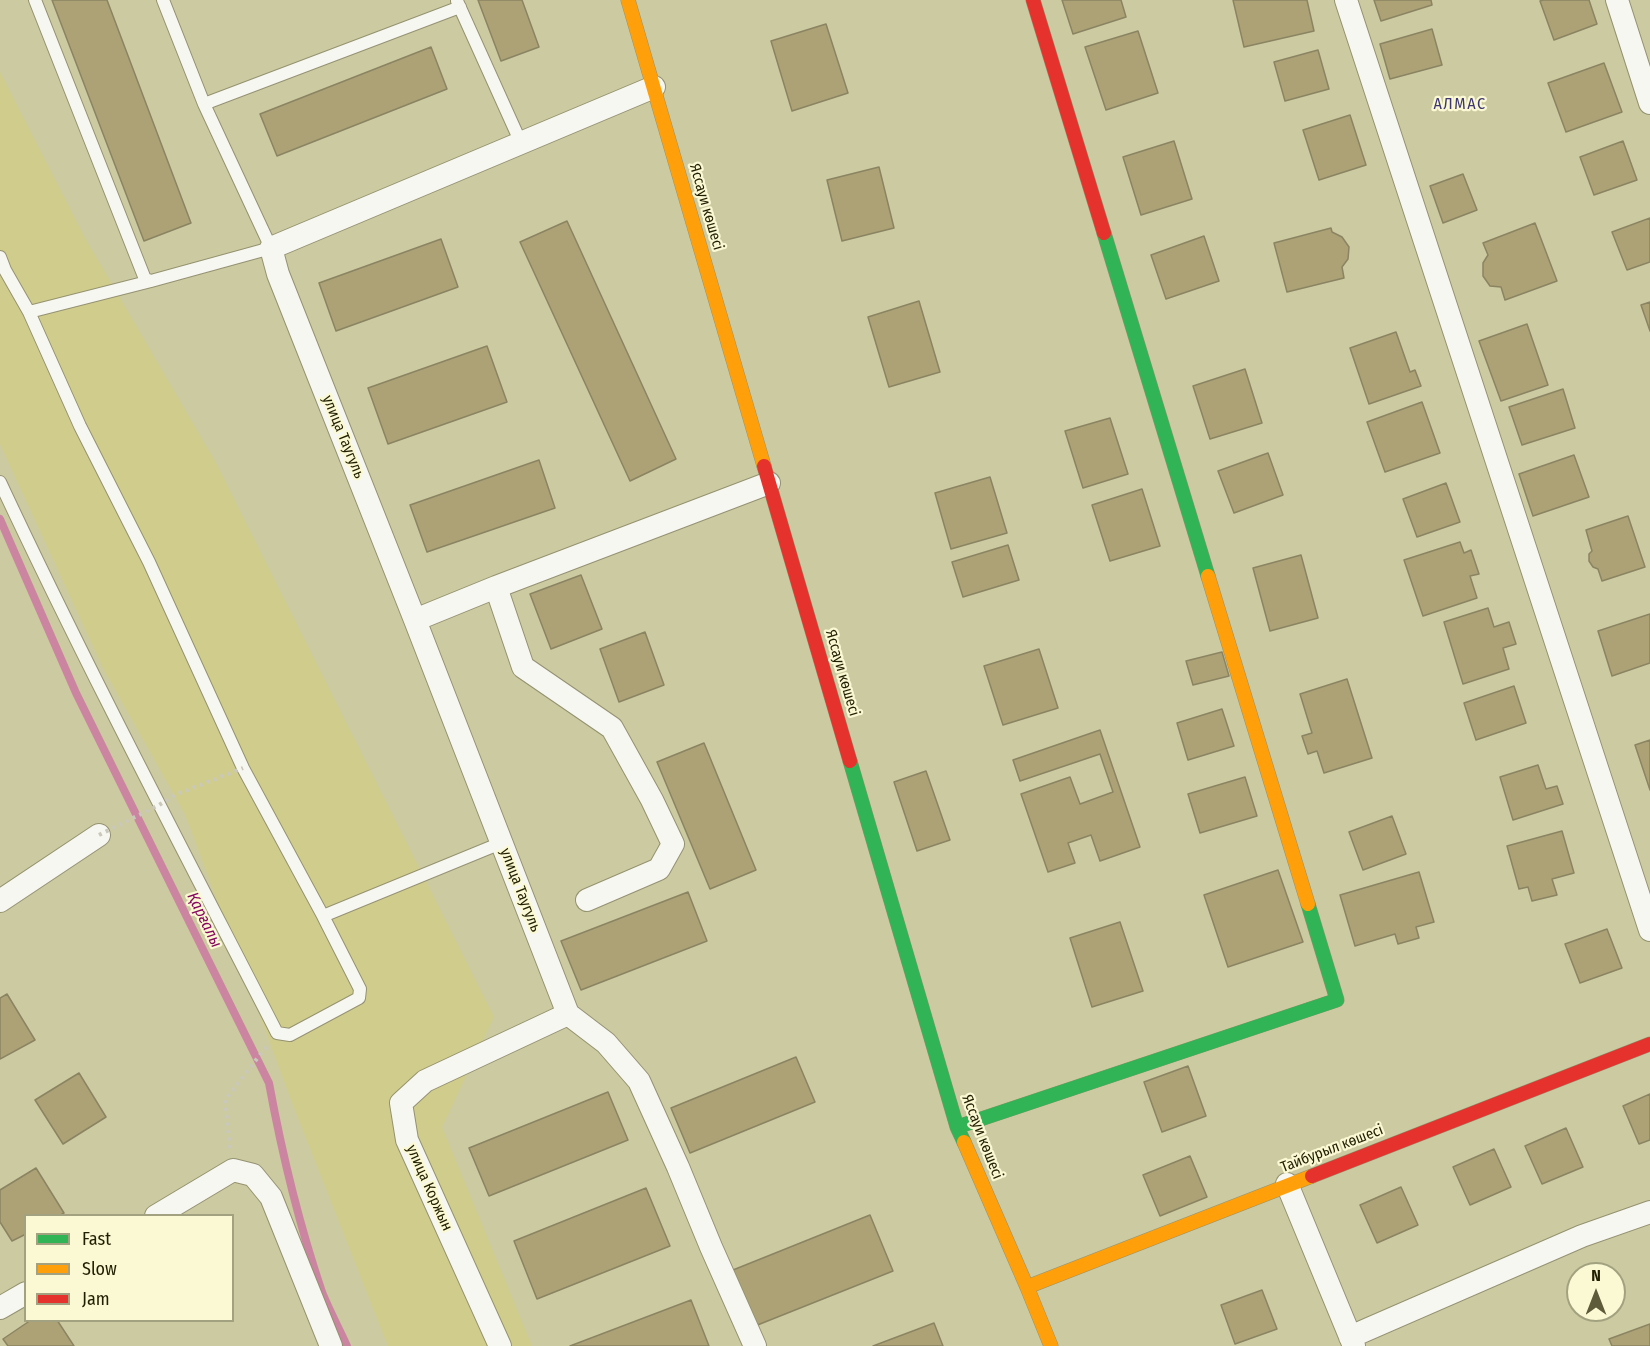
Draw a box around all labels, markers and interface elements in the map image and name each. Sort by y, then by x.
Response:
district label: АЛМАС [1433,95,1487,115]
street label: Яссауи көшесі [685,162,727,252]
street label: улица Таугуль [318,393,368,481]
street label: Яссауи көшесі [821,628,863,718]
street label: улица Таугуль [496,846,544,934]
water label: Қарғалы [182,889,226,951]
street label: Яссауи көшесі [958,1092,1006,1182]
street label: Тайбурыл көшесі [1278,1121,1386,1177]
street label: улица Коржын [402,1142,456,1234]
legend [24,1214,234,1322]
text: Fast [82,1228,111,1250]
text: Slow [82,1258,117,1280]
north arrow [1566,1262,1626,1322]
text: N [1591,1266,1601,1285]
text: Jam [82,1288,110,1310]

